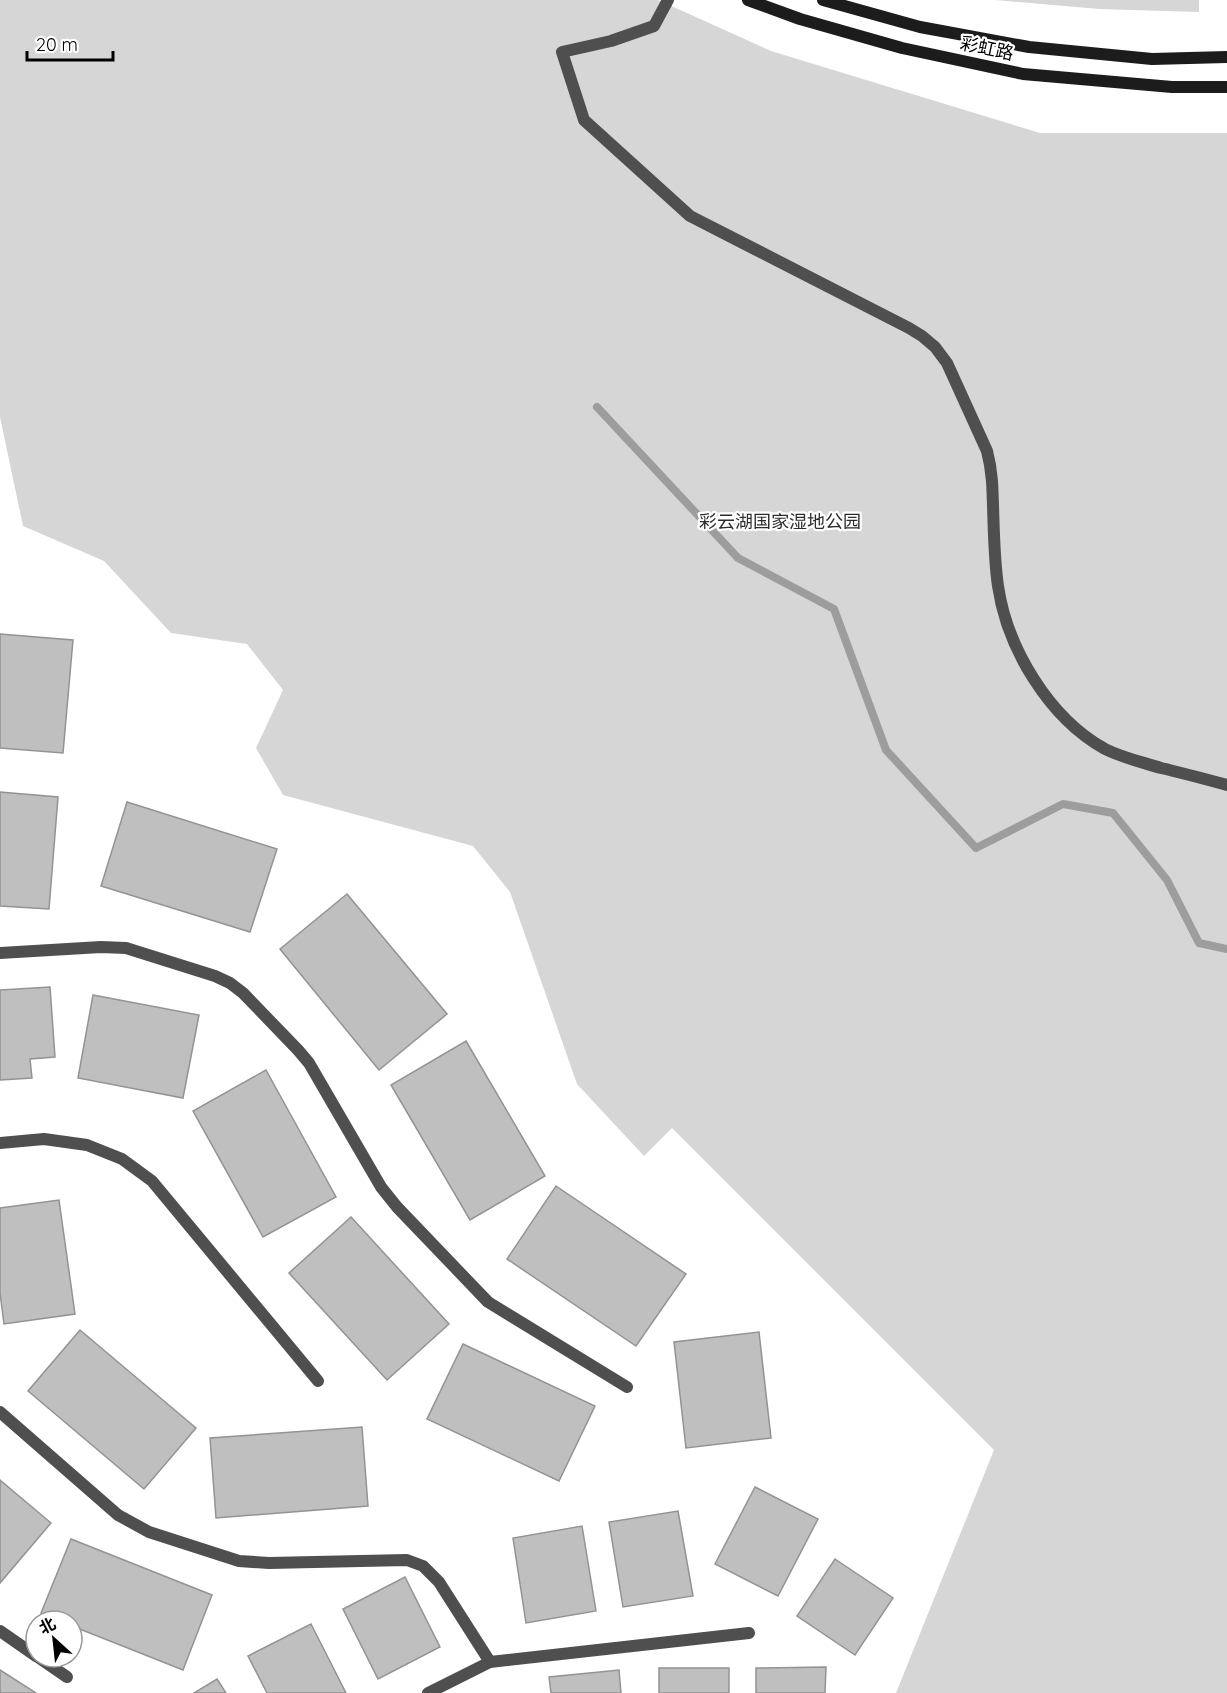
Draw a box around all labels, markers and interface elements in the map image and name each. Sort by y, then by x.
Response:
scale bar [27,24,112,62]
street label: 彩虹路 [958,31,1016,65]
text: 20 m [36,33,78,56]
park label: 彩云湖国家湿地公园 [699,510,861,533]
north arrow [24,1609,84,1669]
text: 北 [36,1613,59,1638]

